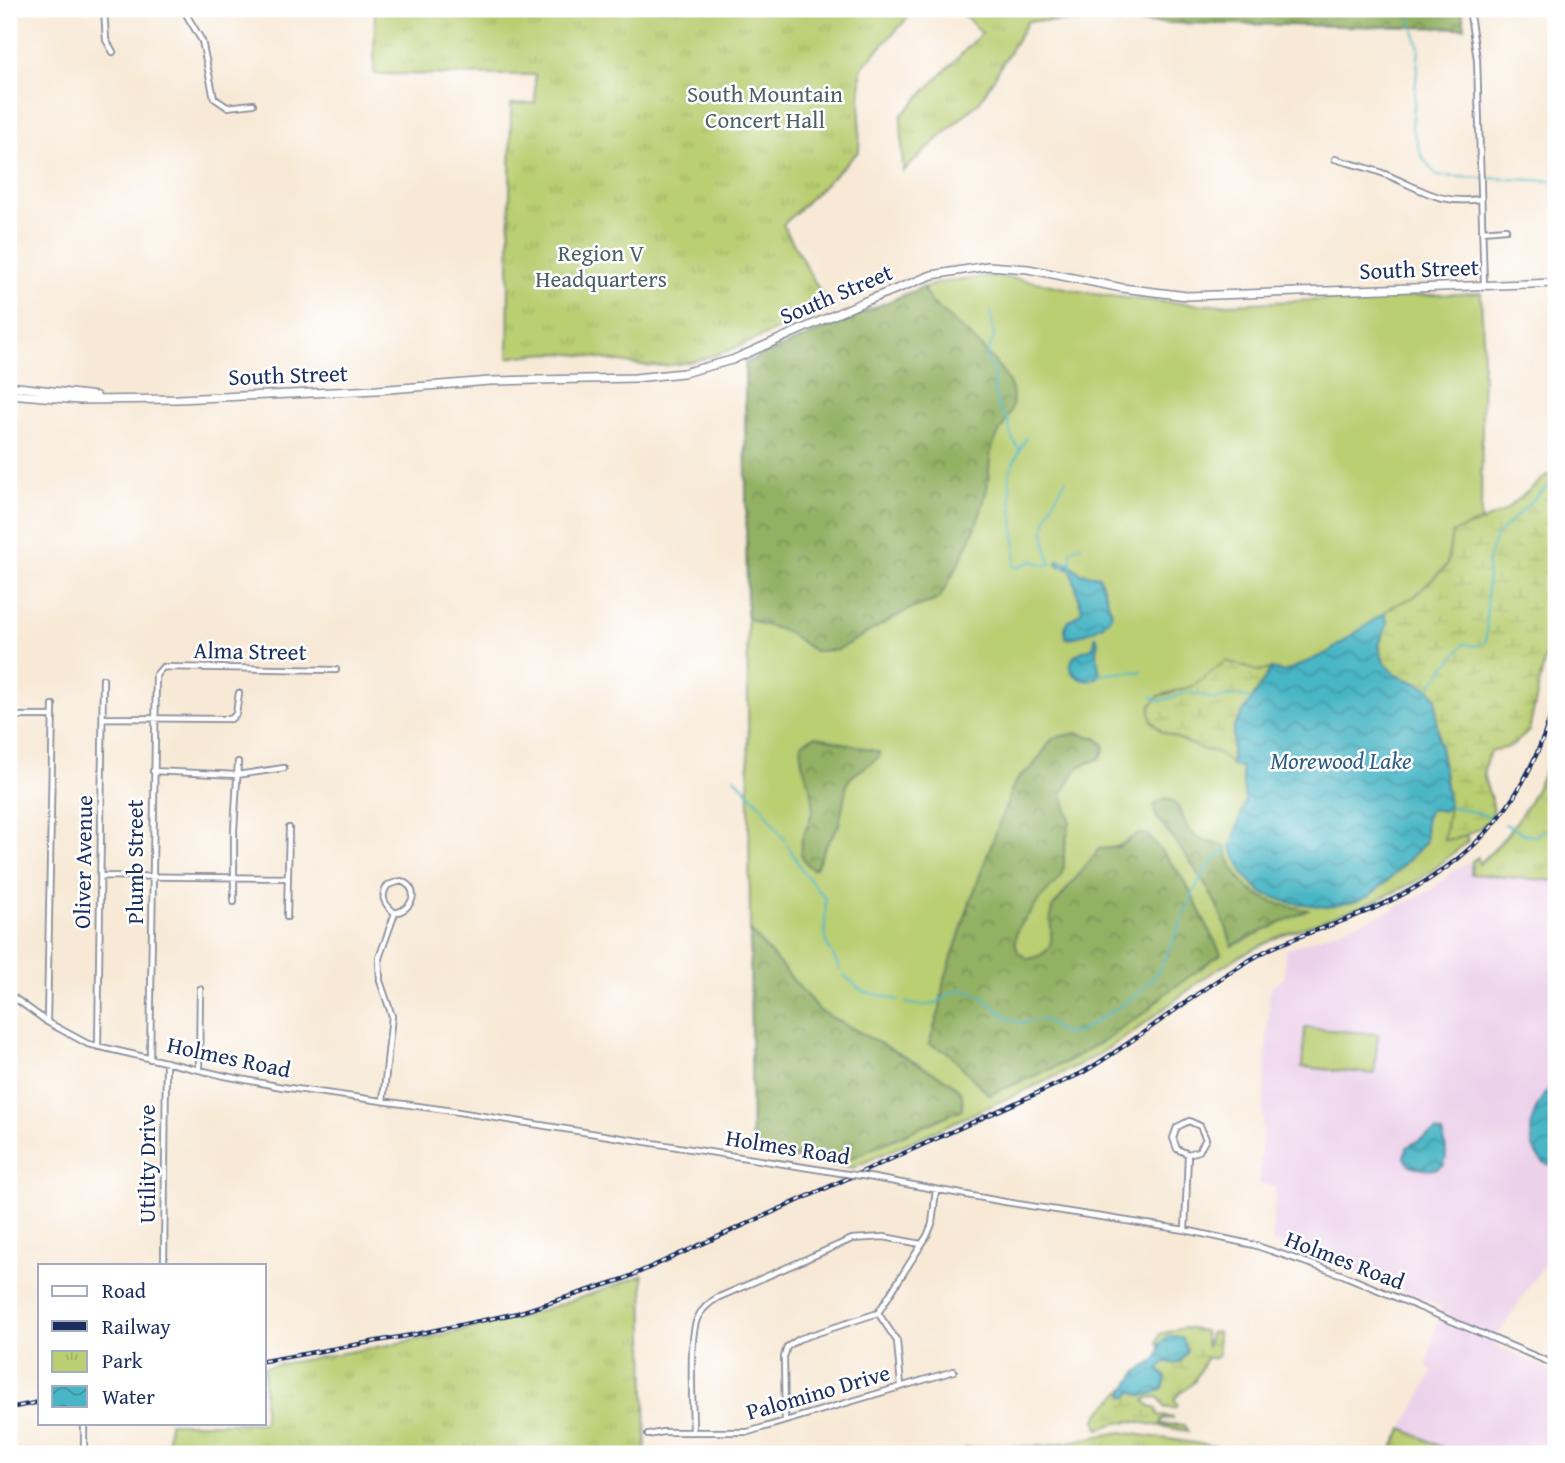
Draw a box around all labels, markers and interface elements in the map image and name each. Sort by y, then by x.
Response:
park label: South Mountain Concert Hall [687,77,843,136]
park label: Region V Headquarters [535,236,667,295]
street label: South Street [1359,250,1479,287]
street label: South Street [774,255,897,332]
street label: South Street [228,356,348,393]
street label: Alma Street [193,633,307,668]
water label: Morewood Lake [1270,743,1412,778]
street label: Oliver Avenue [65,795,100,929]
street label: Plumb Street [118,799,151,925]
street label: Holmes Road [164,1027,295,1086]
street label: Utility Drive [130,1105,163,1223]
street label: Holmes Road [724,1120,853,1173]
street label: Holmes Road [1281,1222,1410,1298]
legend [38,1264,266,1424]
text: Road [102,1275,147,1306]
text: Railway [102,1311,171,1342]
text: Park [102,1345,143,1376]
street label: Palomino Drive [742,1355,894,1428]
text: Water [102,1381,155,1412]

